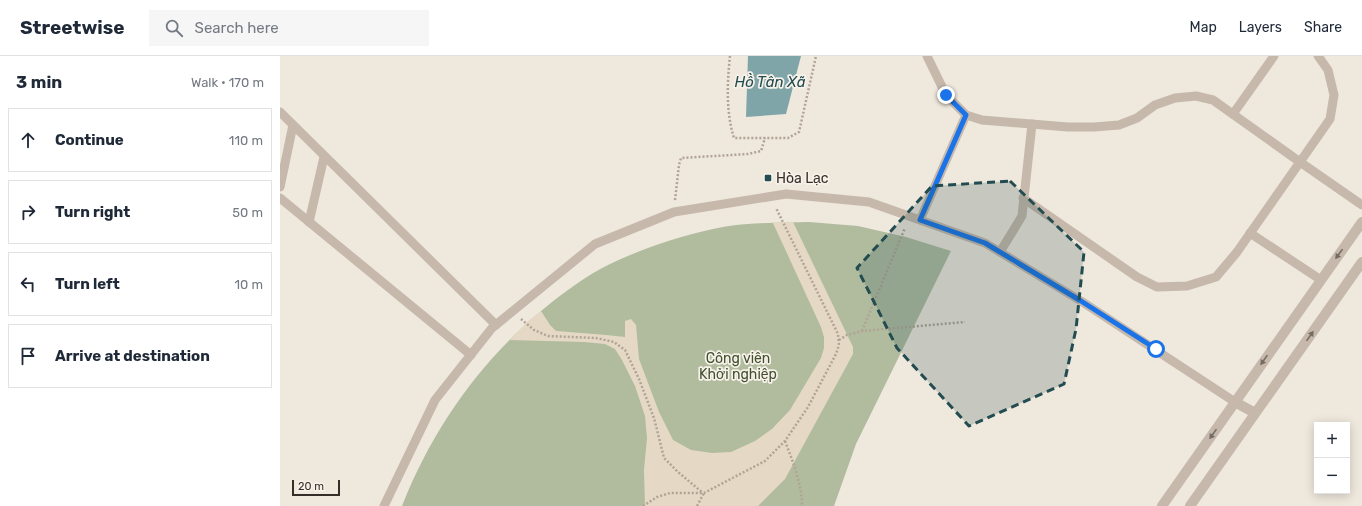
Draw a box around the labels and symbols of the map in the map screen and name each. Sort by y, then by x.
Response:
water label: Hồ Tân Xã [734,73,806,91]
route end [937,86,955,104]
place label: Hòa Lạc [776,170,829,187]
marker: Hòa Lạc [763,173,773,183]
one-way arrow [1335,249,1343,259]
one-way arrow [1306,330,1314,341]
route start [1147,340,1165,358]
park label: Công viên Khởi nghiệp [699,350,777,383]
one-way arrow [1260,355,1268,365]
one-way arrow [1209,428,1217,439]
scale bar [292,478,340,497]

